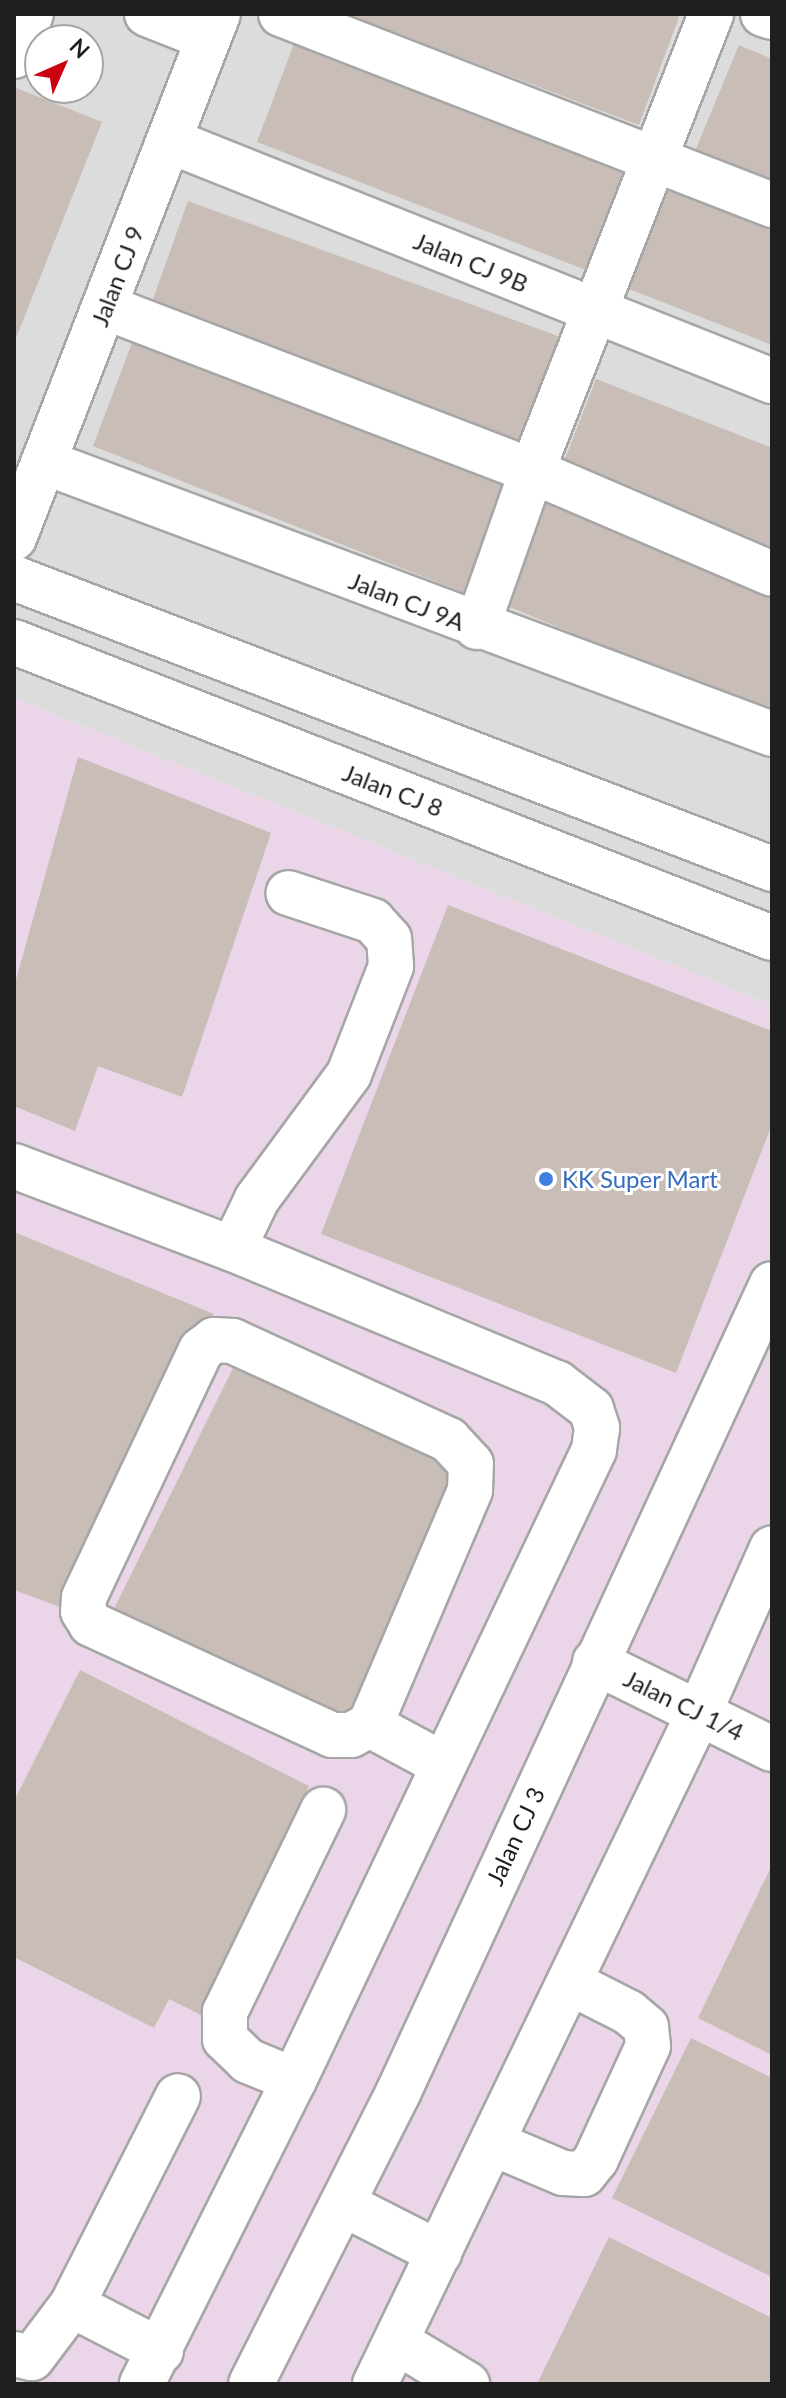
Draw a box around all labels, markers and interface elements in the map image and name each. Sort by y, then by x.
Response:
north arrow [24,24,104,104]
text: N [64,33,95,64]
street label: Jalan CJ 9 [85,222,149,330]
street label: Jalan CJ 9B [410,226,532,298]
street label: Jalan CJ 9A [345,566,469,636]
street label: Jalan CJ 8 [339,758,447,822]
place label: KK Super Mart [562,1165,718,1193]
marker: KK Super Mart [537,1170,555,1188]
street label: Jalan CJ 1/4 [619,1664,749,1746]
street label: Jalan CJ 3 [480,1782,550,1890]

